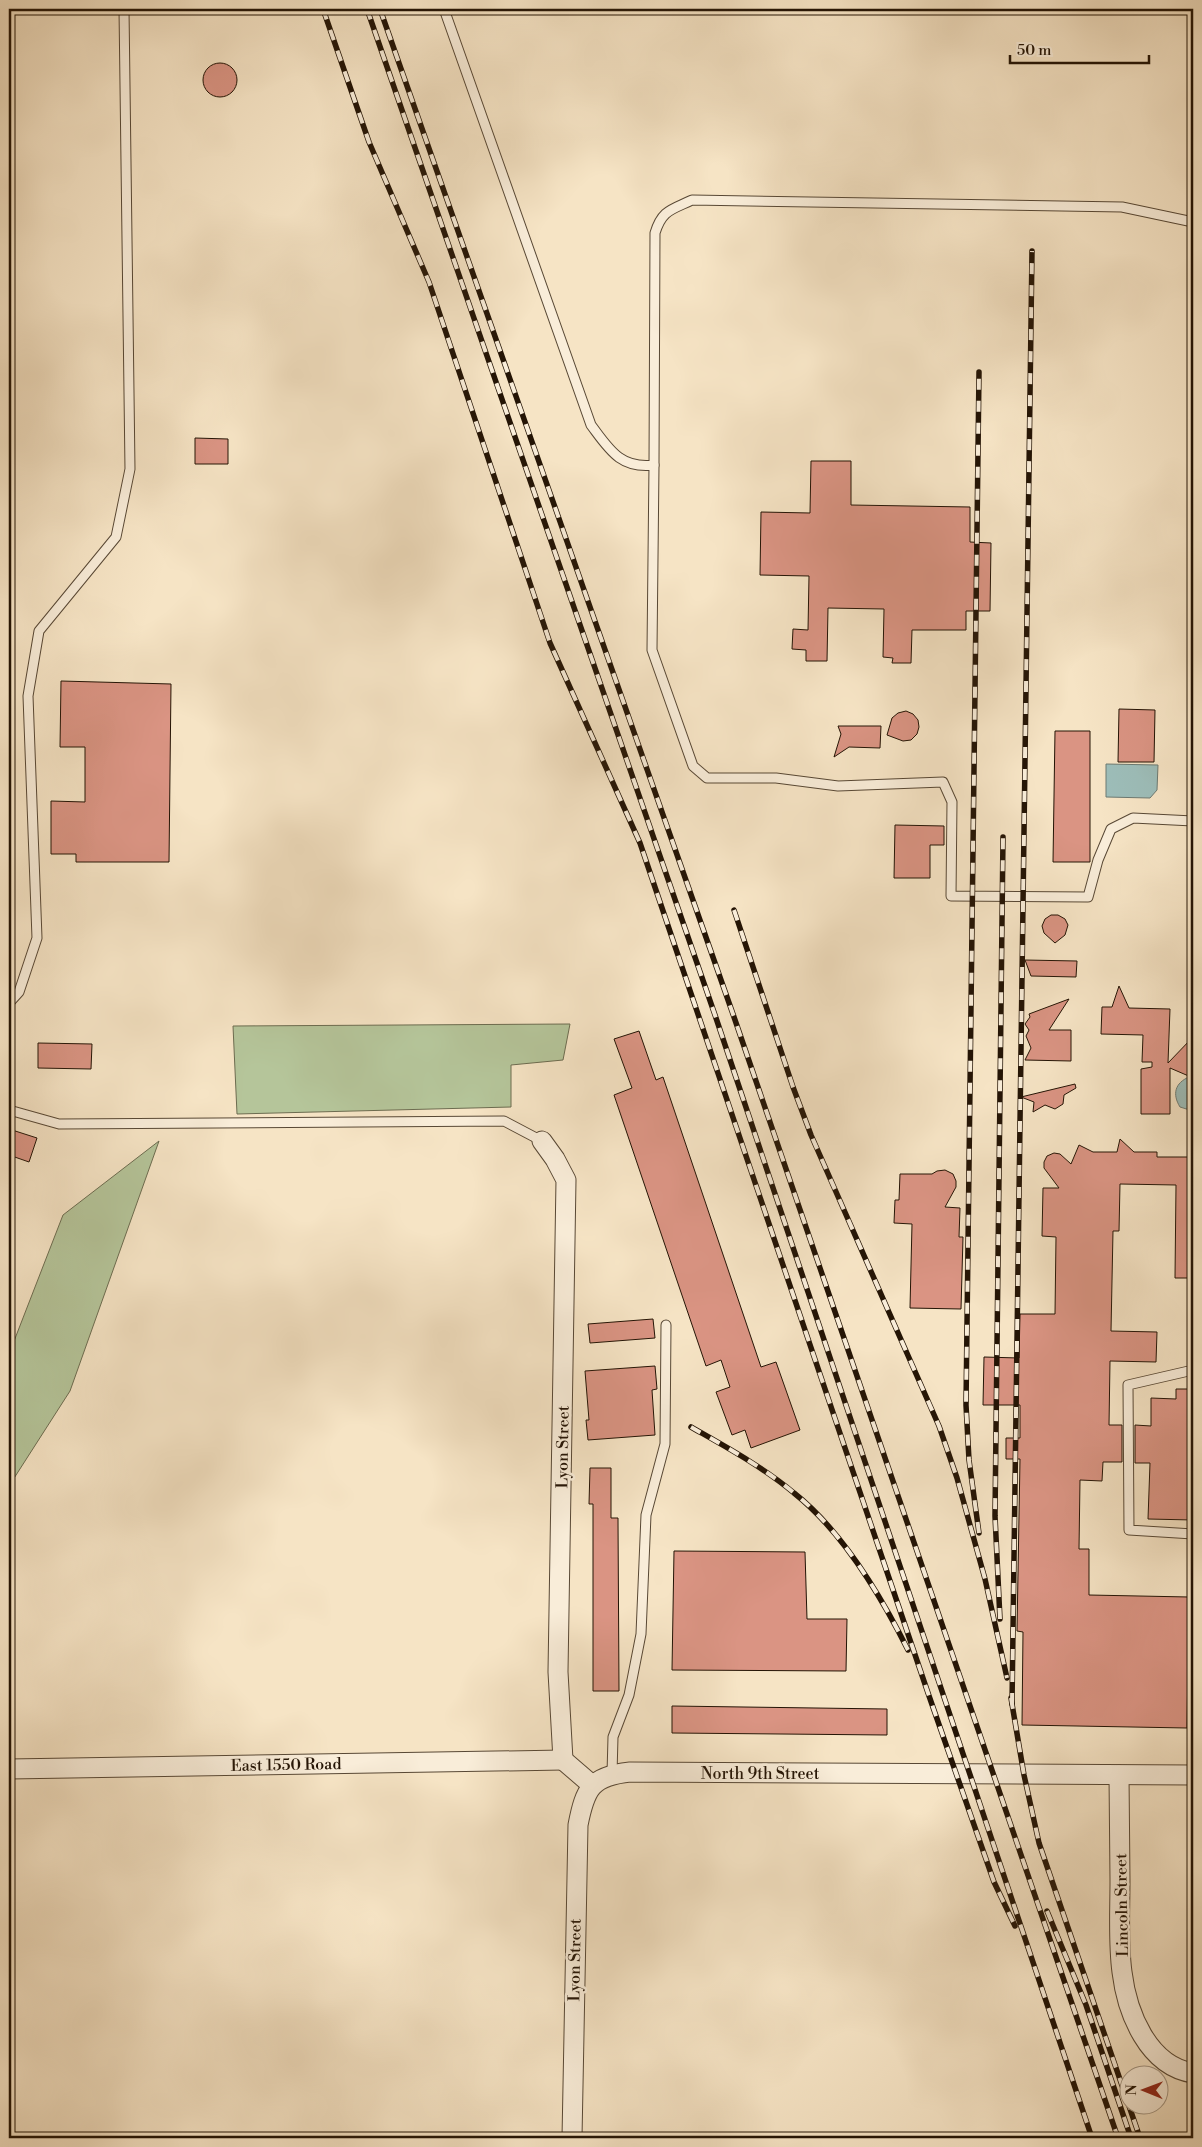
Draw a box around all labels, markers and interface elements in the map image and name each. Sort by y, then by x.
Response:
scale bar [1010,32,1148,64]
text: 50 m [1017,41,1051,60]
street label: Lyon Street [552,1405,574,1489]
street label: East 1550 Road [230,1754,342,1776]
street label: North 9th Street [701,1764,820,1784]
street label: Lincoln Street [1111,1853,1133,1957]
street label: Lyon Street [564,1918,586,2002]
north arrow [1120,2064,1170,2114]
text: N [1123,2084,1141,2095]

